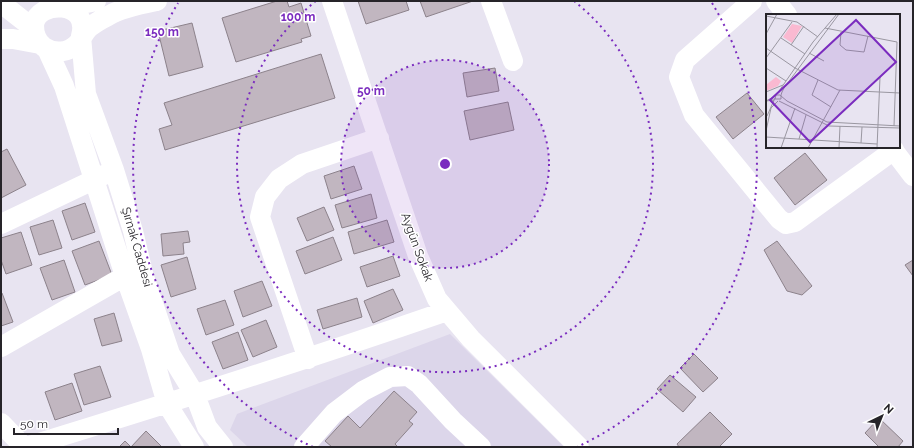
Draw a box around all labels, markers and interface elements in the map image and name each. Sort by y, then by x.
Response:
text: 100 m [281,10,315,24]
inset map [766,14,900,148]
text: 150 m [145,25,179,39]
text: 50 m [357,84,385,98]
centre of rings [438,157,452,171]
street label: Şırnak Caddesi [119,206,155,288]
street label: Aygün Sokak [398,211,436,284]
north arrow [862,396,902,436]
text: N [881,401,896,417]
scale bar [14,410,118,436]
text: 50 m [20,417,48,431]

